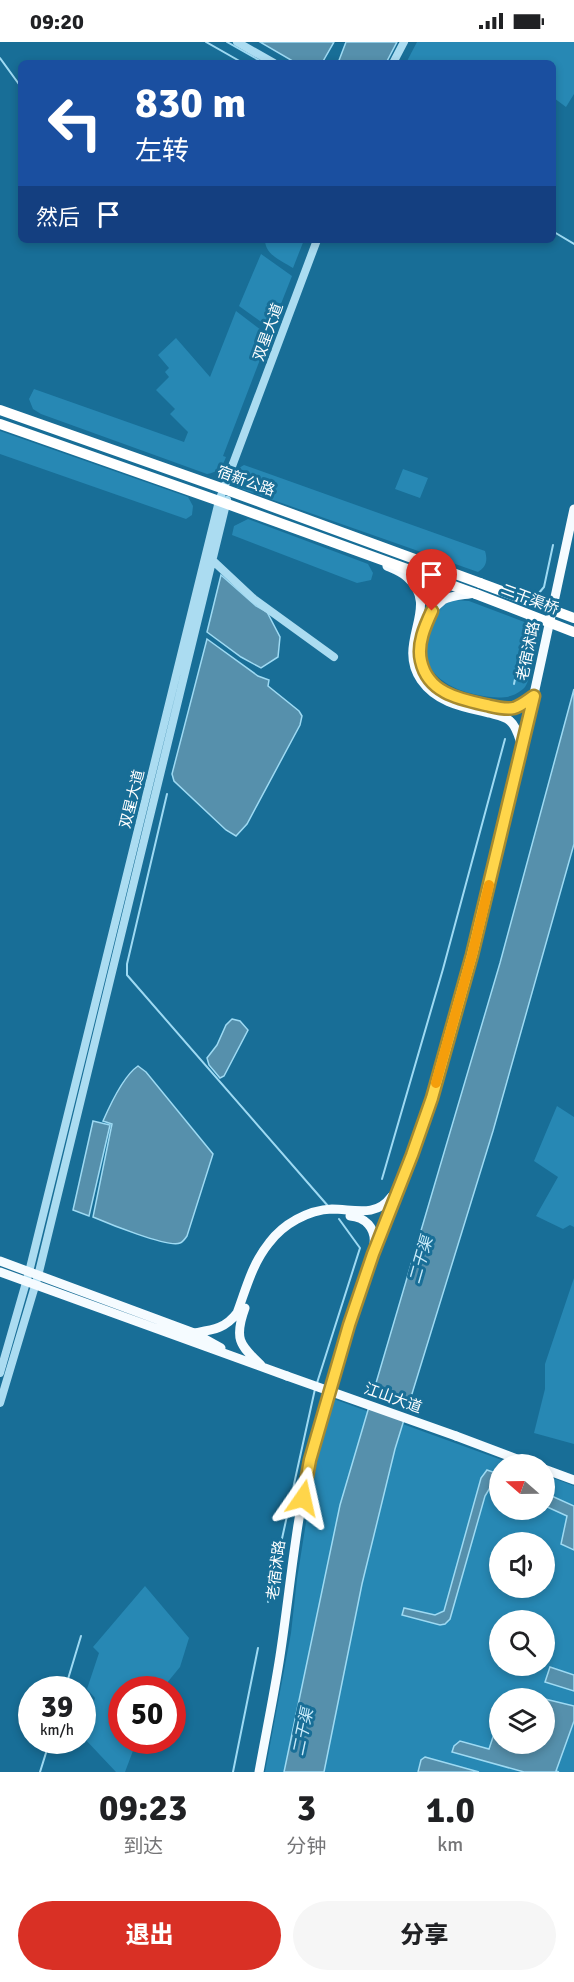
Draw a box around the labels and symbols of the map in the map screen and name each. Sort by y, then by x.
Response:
street label: 双星大道 [249,301,287,363]
street label: 宿新公路 [215,462,277,500]
pin [406,549,457,611]
street label: 二干渠桥 [499,580,561,618]
street label: 老宿沭路 [513,620,543,682]
street label: 双星大道 [116,768,148,830]
water label: 二干渠 [405,1232,438,1286]
street label: 江山大道 [362,1379,424,1417]
north arrow [489,1454,555,1520]
position arrow [271,1466,335,1530]
street label: 老宿沭路 [263,1539,289,1601]
speed limit sign: 50 [108,1676,186,1754]
water label: 二干渠 [288,1704,318,1758]

